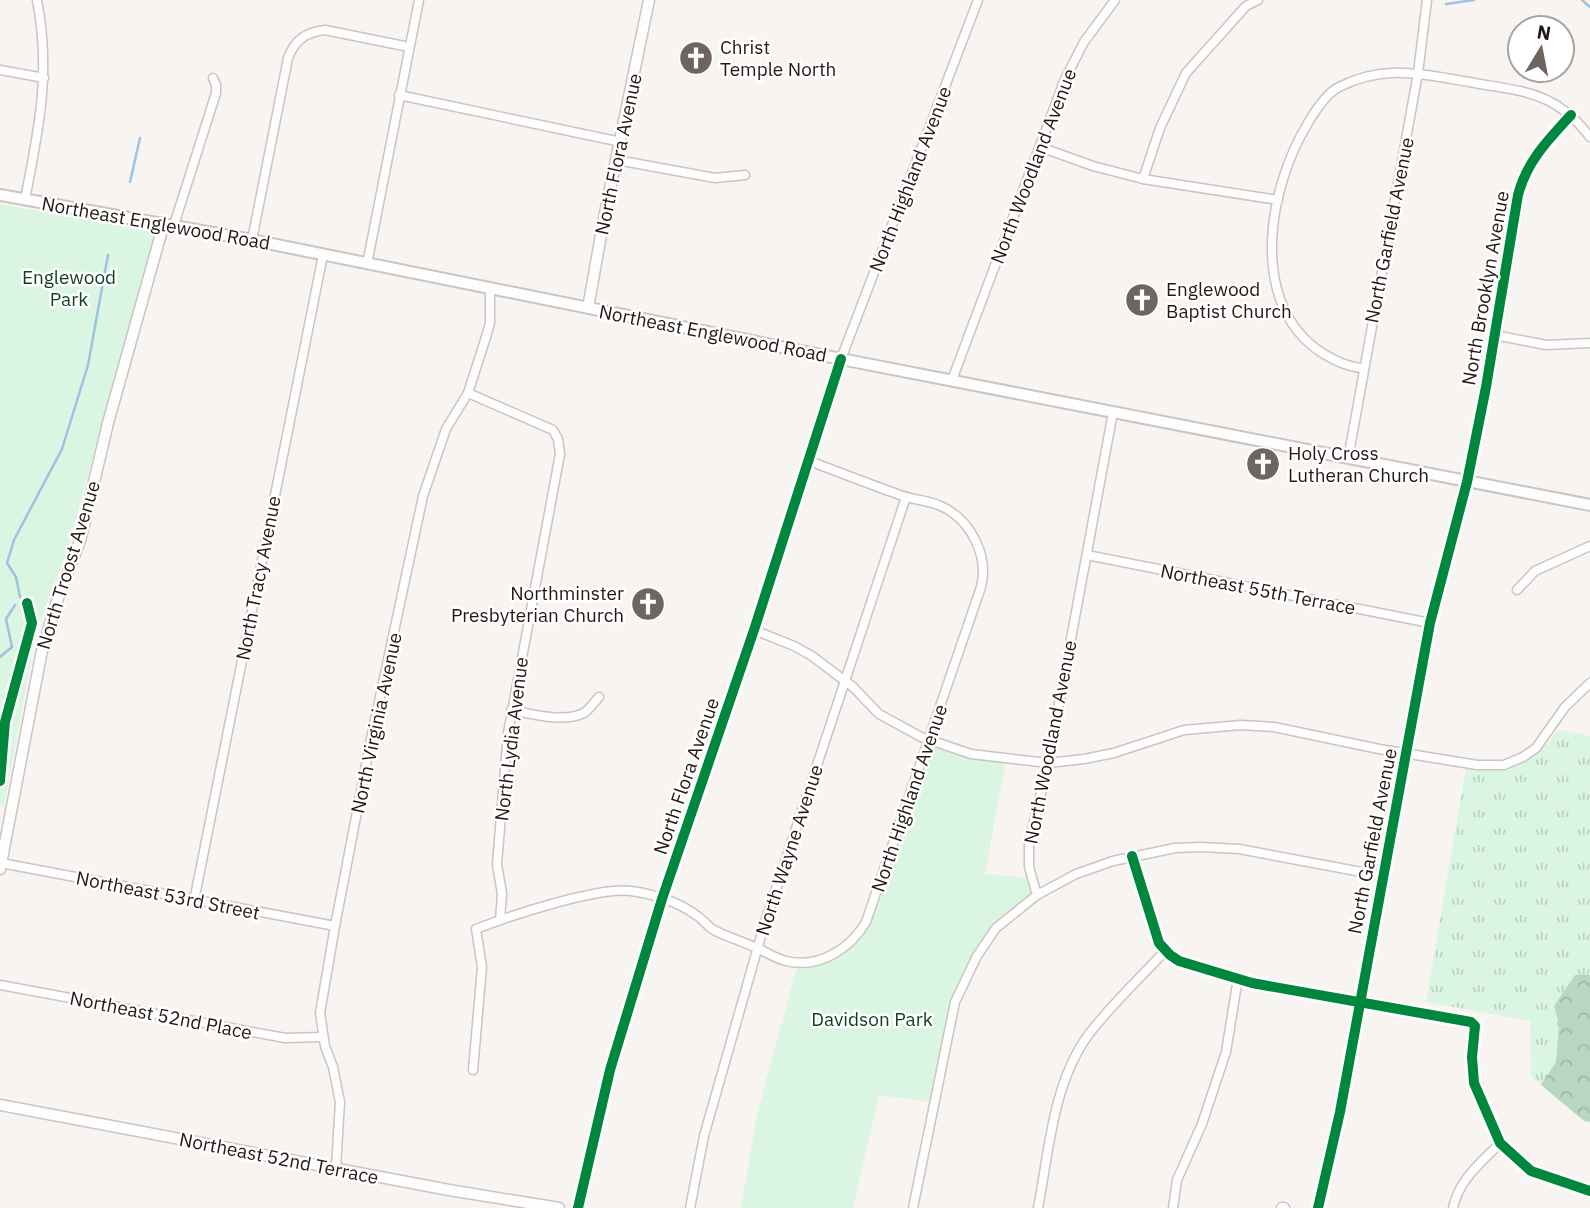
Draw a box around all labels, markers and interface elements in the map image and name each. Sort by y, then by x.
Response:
north arrow [1506,14,1576,84]
text: N [1535,19,1553,45]
place label: Christ Temple North [720,35,836,81]
church icon: Christ Temple North [677,39,715,77]
street label: North Woodland Avenue [985,65,1081,267]
street label: North Flora Avenue [589,71,647,237]
street label: North Highland Avenue [863,83,957,275]
street label: North Garfield Avenue [1359,135,1419,325]
street label: North Brooklyn Avenue [1456,189,1514,387]
street label: Northeast Englewood Road [40,191,272,255]
park label: Englewood Park [22,265,116,311]
place label: Englewood Baptist Church [1166,277,1292,323]
church icon: Englewood Baptist Church [1123,281,1161,319]
street label: Northeast Englewood Road [597,299,829,367]
place label: Holy Cross Lutheran Church [1288,441,1429,487]
church icon: Holy Cross Lutheran Church [1244,445,1282,483]
street label: North Troost Avenue [31,478,105,652]
street label: North Tracy Avenue [230,494,286,662]
street label: Northeast 55th Terrace [1158,558,1358,620]
place label: Northminster Presbyterian Church [451,581,624,627]
church icon: Northminster Presbyterian Church [629,585,667,623]
street label: North Virginia Avenue [345,630,407,816]
street label: North Woodland Avenue [1018,638,1082,846]
street label: North Lydia Avenue [489,656,533,822]
street label: North Flora Avenue [648,694,724,858]
street label: North Highland Avenue [866,701,952,895]
street label: North Garfield Avenue [1342,746,1402,936]
street label: North Wayne Avenue [750,761,828,939]
street label: Northeast 53rd Street [74,865,262,925]
street label: Northeast 52nd Place [68,986,254,1044]
park label: Davidson Park [811,1007,933,1031]
street label: Northeast 52nd Terrace [177,1127,381,1189]

